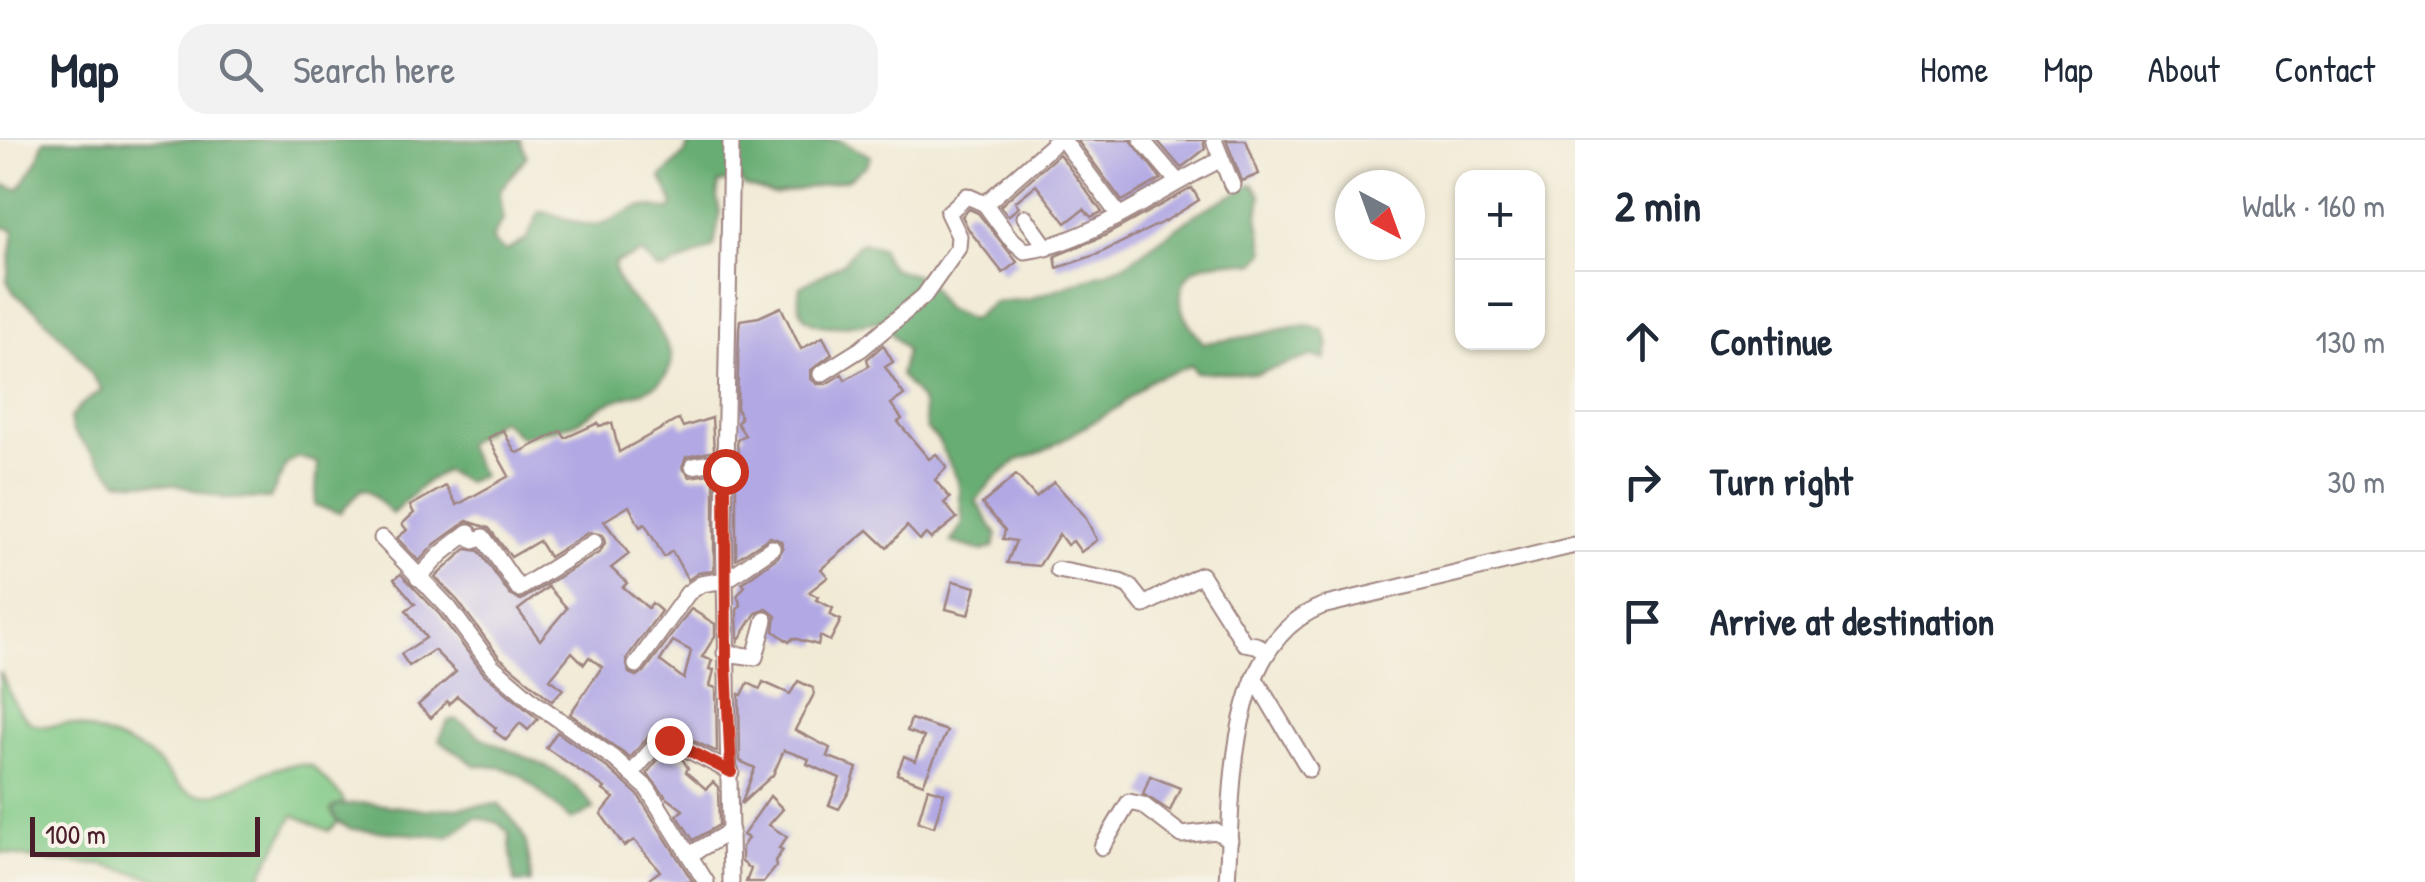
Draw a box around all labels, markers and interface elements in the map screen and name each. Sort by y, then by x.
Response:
search box [178,24,878,114]
text: Map [50,37,118,102]
icon: search [213,42,268,97]
text: Search here [293,43,455,95]
text: Home [1920,46,1988,93]
text: Map [2043,46,2093,93]
text: About [2148,46,2220,93]
text: Contact [2275,46,2375,93]
north arrow [1335,170,1425,260]
map controls [1455,170,1545,350]
button: + [1455,170,1545,260]
text: 2 min [1615,177,1701,234]
text: Walk · 160 m [2242,184,2385,227]
button: − [1455,260,1545,350]
icon: ahead [1615,314,1670,369]
text: Continue [1710,315,1832,367]
text: 130 m [2316,320,2385,363]
route start [703,449,749,495]
icon: right [1615,454,1670,509]
text: Turn right [1710,455,1853,507]
text: 30 m [2327,460,2385,503]
icon: arrive [1615,594,1670,649]
text: Arrive at destination [1710,595,1994,647]
route end [647,718,693,764]
scale bar [30,812,260,856]
text: 100 m [45,815,106,853]

